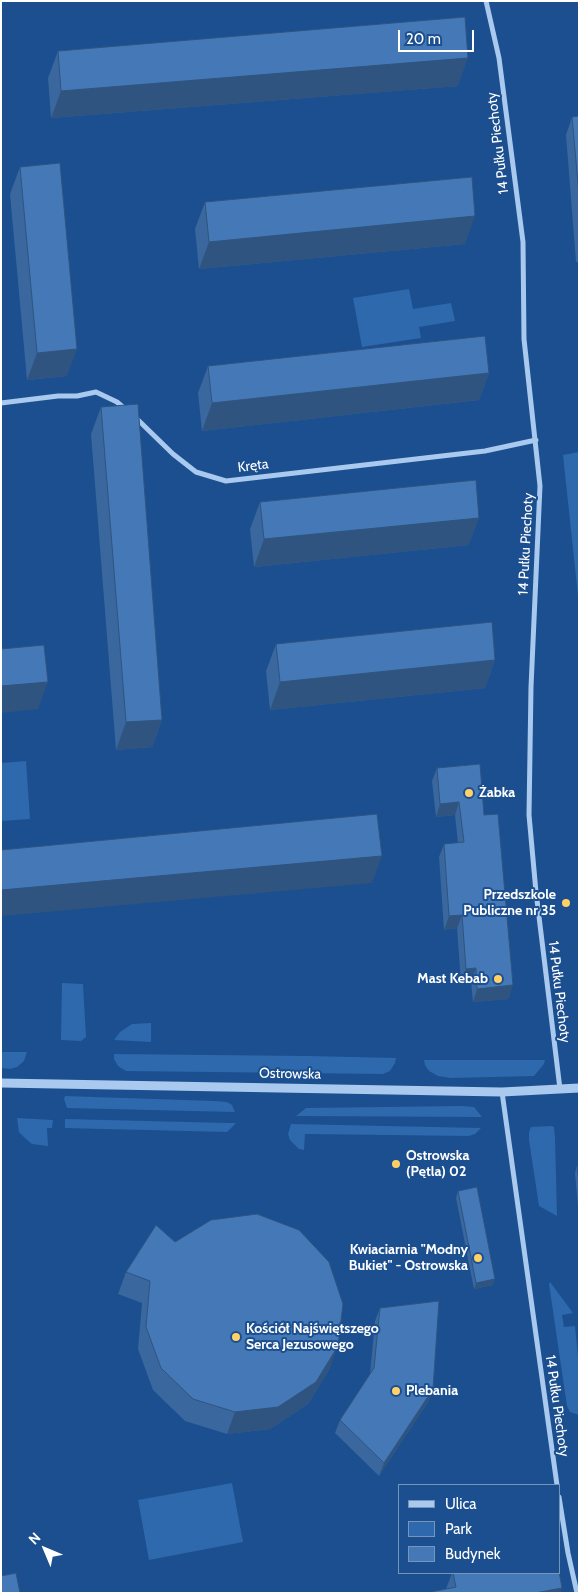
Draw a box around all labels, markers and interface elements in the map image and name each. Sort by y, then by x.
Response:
scale bar [400,20,476,52]
text: 20 m [406,30,441,48]
street label: 14 Pułku Piechoty [483,91,513,195]
street label: Kręta [237,456,269,476]
street label: 14 Pułku Piechoty [515,492,537,596]
place label: Żabka [479,785,515,801]
marker: Żabka [463,787,475,799]
place label: Przedszkole Publiczne nr 35 [463,887,556,920]
marker: Przedszkole Publiczne nr 35 [560,897,572,909]
street label: 14 Pułku Piechoty [544,940,574,1044]
place label: Mast Kebab [417,971,488,987]
marker: Mast Kebab [492,973,504,985]
street label: Ostrowska [259,1065,321,1083]
place label: Ostrowska (Pętla) 02 [406,1148,469,1180]
marker: Ostrowska (Pętla) 02 [390,1158,402,1170]
place label: Kwiaciarnia "Modny Bukiet" - Ostrowska [349,1242,468,1274]
marker: Kwiaciarnia "Modny Bukiet" - Ostrowska [472,1252,484,1264]
place label: Kościół Najświętszego Serca Jezusowego [246,1321,379,1354]
marker: Kościół Najświętszego Serca Jezusowego [230,1331,242,1343]
street label: 14 Pułku Piechoty [542,1354,572,1458]
place label: Plebania [406,1383,458,1399]
marker: Plebania [390,1385,402,1397]
legend [398,1484,560,1574]
text: Ulica [445,1495,476,1513]
text: Park [445,1520,472,1538]
north arrow [20,1524,70,1574]
text: N [25,1529,44,1548]
text: Budynek [445,1545,500,1563]

